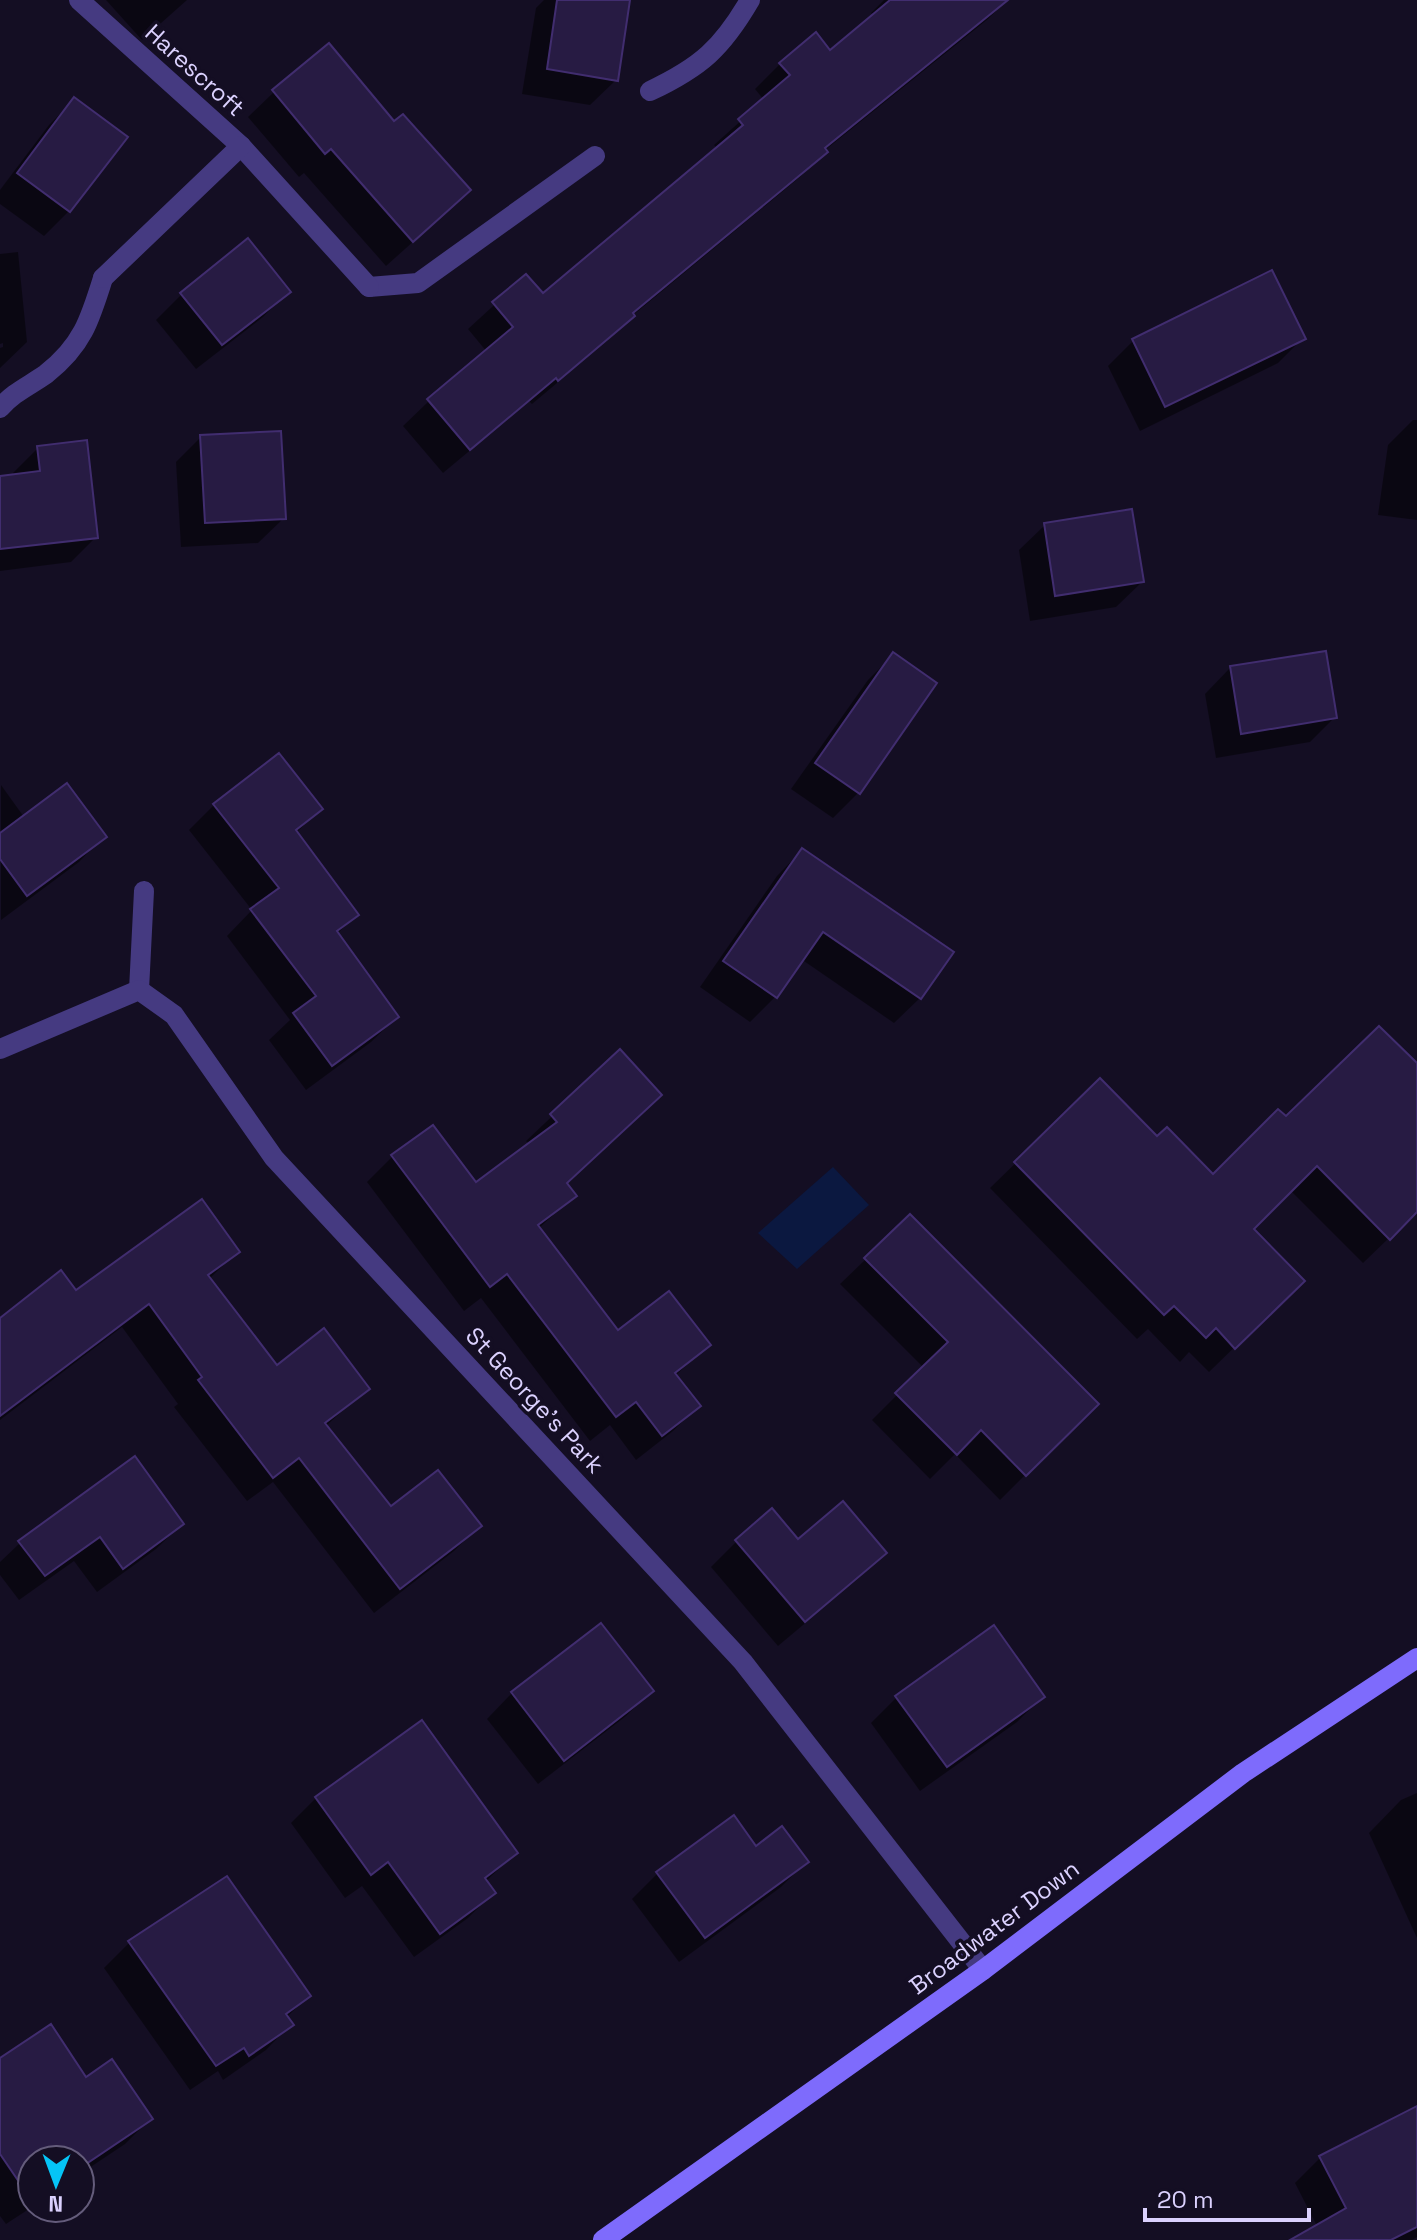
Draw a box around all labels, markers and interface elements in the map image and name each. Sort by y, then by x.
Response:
street label: Harescroft [139,17,251,123]
street label: St George's Park [459,1320,611,1480]
street label: Broadwater Down [903,1853,1085,2001]
north arrow [16,2144,96,2224]
scale bar [1145,2172,1309,2222]
text: 20 m [1157,2184,1214,2215]
text: N [48,2190,63,2218]

